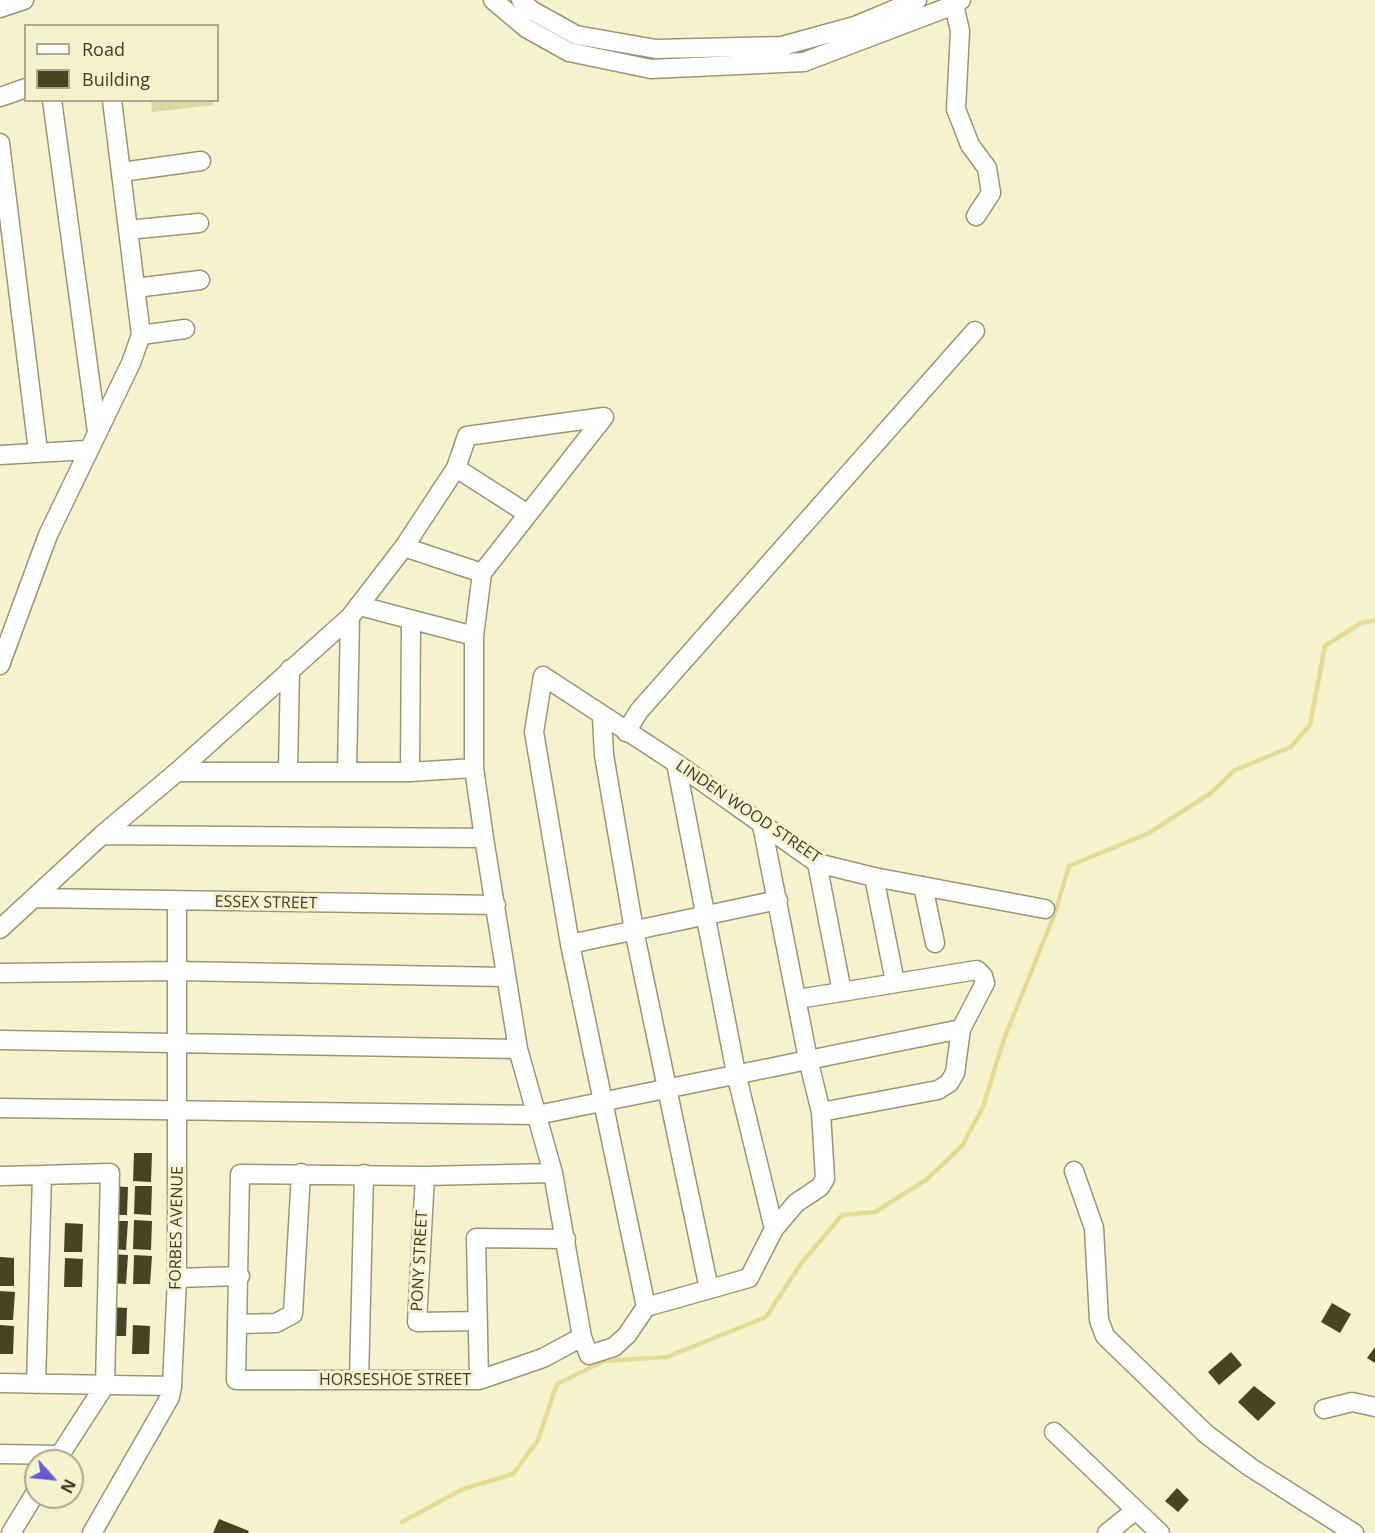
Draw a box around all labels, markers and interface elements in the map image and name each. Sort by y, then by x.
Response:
legend [24,24,219,102]
text: Road [82,37,125,61]
text: Building [82,67,150,91]
street label: LINDEN WOOD STREET [672,756,824,868]
street label: ESSEX STREET [214,893,318,913]
street label: FORBES AVENUE [166,1166,188,1290]
street label: PONY STREET [408,1210,432,1312]
street label: HORSESHOE STREET [319,1370,471,1390]
north arrow [24,1449,84,1509]
text: N [56,1475,81,1497]

